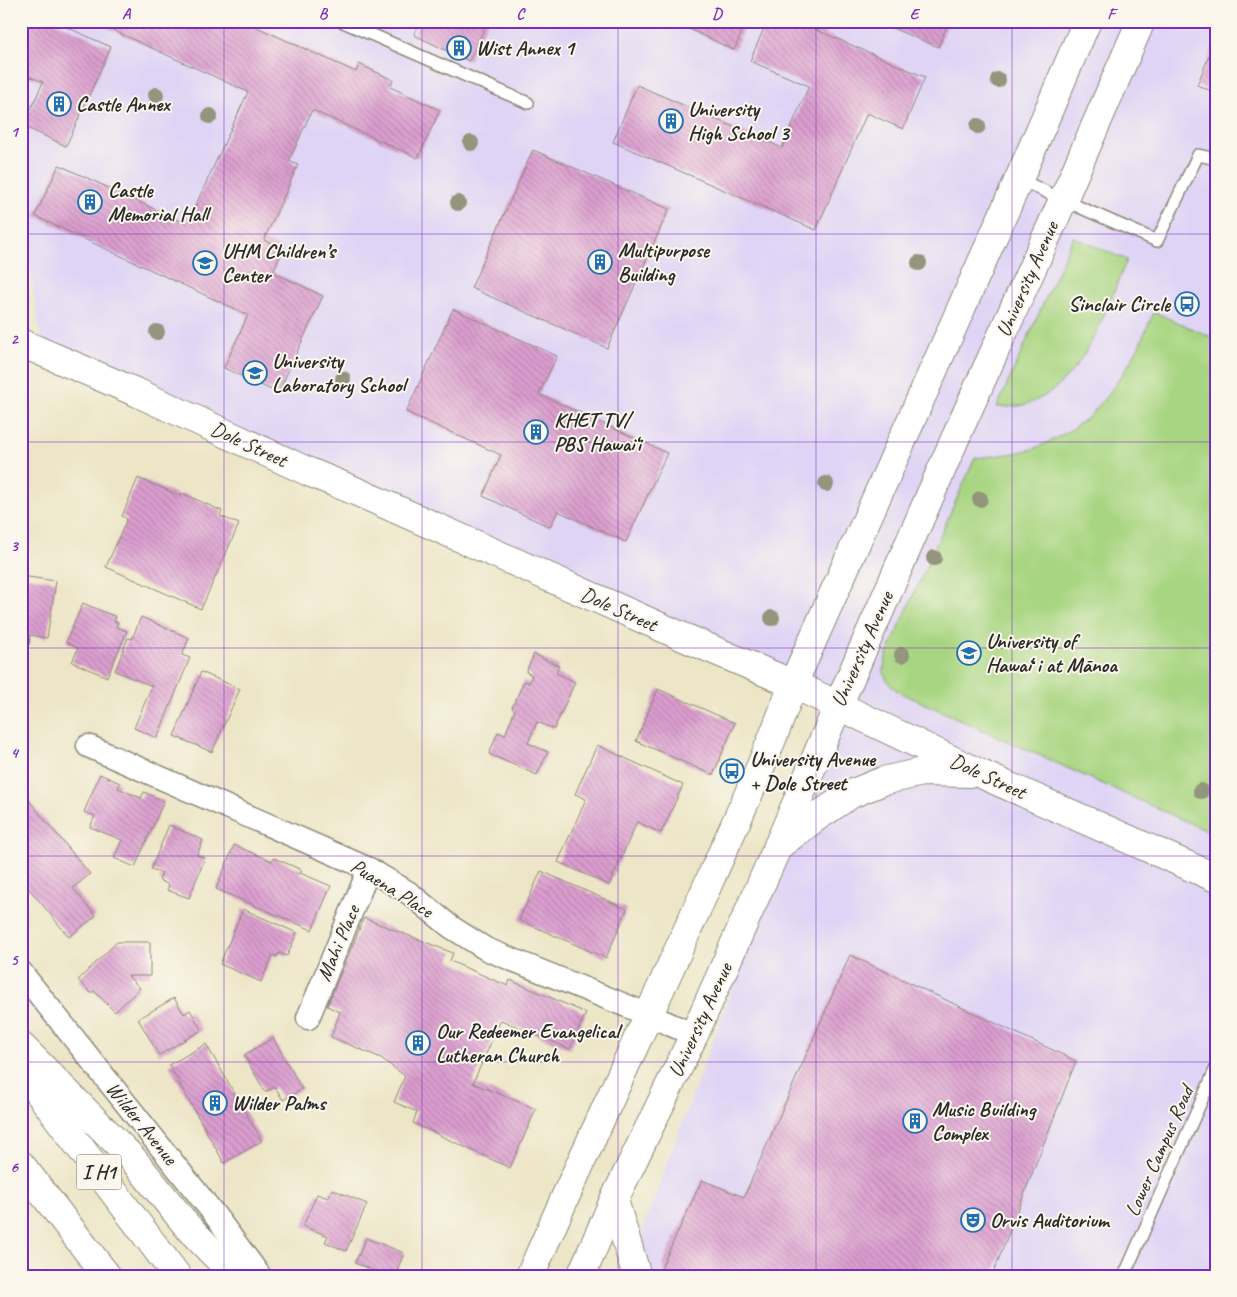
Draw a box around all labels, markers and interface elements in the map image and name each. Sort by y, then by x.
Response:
text: A [122,4,132,24]
text: B [319,4,329,24]
text: C [516,4,526,24]
text: D [712,4,723,24]
text: E [910,4,921,24]
text: F [1107,4,1118,24]
building icon: Wist Annex 1 [446,35,472,61]
place label: Wist Annex 1 [476,35,577,61]
building icon: Castle Annex [46,91,72,117]
place label: Castle Annex [76,91,171,117]
place label: University High School 3 [688,96,791,146]
building icon: University High School 3 [658,108,684,134]
text: 1 [10,122,19,142]
place label: Castle Memorial Hall [108,177,212,227]
building icon: Castle Memorial Hall [77,189,103,215]
street label: University Avenue [990,216,1064,341]
place label: Multipurpose Building [618,237,711,287]
place label: UHM Children’s Center [222,238,338,288]
building icon: Multipurpose Building [587,249,613,275]
school or university icon: UHM Children’s Center [192,250,218,276]
place label: Sinclair Circle [1068,291,1172,317]
bus stop icon: Sinclair Circle [1174,291,1200,317]
text: 2 [10,329,19,349]
place label: University Laboratory School [272,348,410,399]
school or university icon: University Laboratory School [242,360,268,386]
place label: KHET TV/ PBS Hawai‘i [554,407,644,457]
street label: Dole Street [207,415,293,474]
building icon: KHET TV/ PBS Hawai‘i [523,419,549,445]
text: 3 [10,536,19,556]
street label: Dole Street [577,581,663,638]
street label: University Avenue [825,586,899,711]
place label: University of Hawaiʻi at Mānoa [986,628,1118,678]
school or university icon: University of Hawaiʻi at Mānoa [956,640,982,666]
text: 4 [10,743,19,763]
place label: University Avenue + Dole Street [750,746,877,796]
street label: Dole Street [946,747,1032,806]
bus stop icon: University Avenue + Dole Street [719,758,745,784]
street label: Puaena Place [346,853,439,924]
street label: Mahi Place [310,899,366,985]
text: 5 [11,950,20,970]
street label: University Avenue [662,958,738,1081]
place label: Our Redeemer Evangelical Lutheran Church [436,1018,623,1068]
building icon: Our Redeemer Evangelical Lutheran Church [405,1030,431,1056]
street label: Wilder Avenue [101,1076,184,1171]
street label: Lower Campus Road [1119,1079,1200,1220]
building icon: Wilder Palms [202,1090,228,1116]
place label: Wilder Palms [232,1090,328,1116]
place label: Music Building Complex [932,1096,1038,1146]
building icon: Music Building Complex [902,1108,928,1134]
road number: I H1 [76,1154,122,1190]
text: 6 [10,1157,19,1177]
theatre icon: Orvis Auditorium [960,1207,986,1233]
place label: Orvis Auditorium [990,1207,1111,1233]

